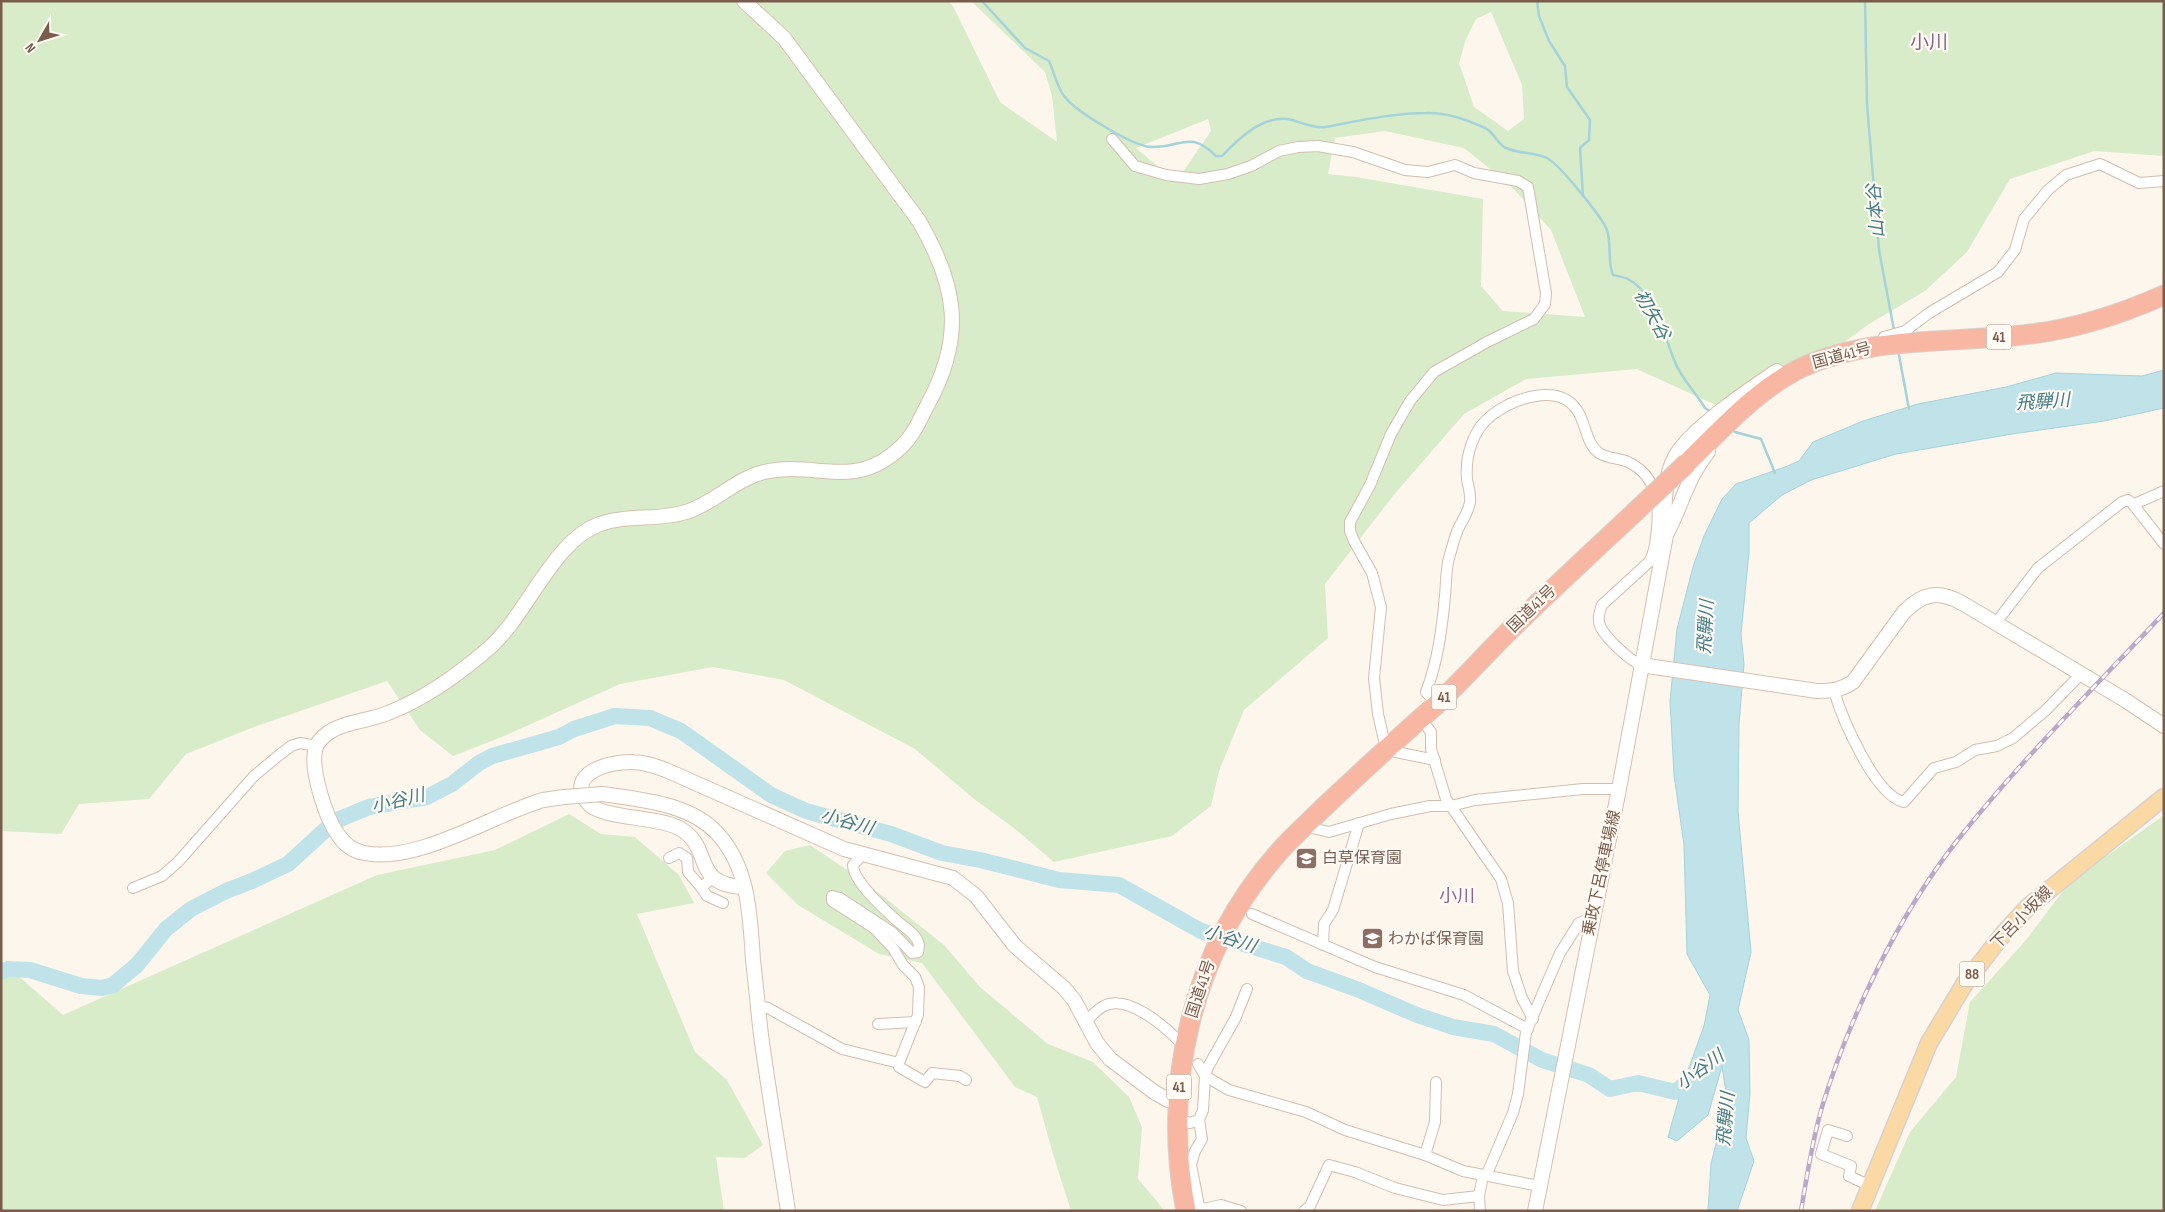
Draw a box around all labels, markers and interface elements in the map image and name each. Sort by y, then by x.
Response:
north arrow [15,15,65,65]
district label: 小川 [1910,31,1948,54]
text: N [21,40,39,56]
water label: 山本谷 [1863,181,1889,239]
water label: 初矢谷 [1630,286,1675,345]
road number: 41 [1986,324,2012,350]
street label: 国道41号 [1810,339,1874,373]
water label: 飛騨川 [2015,390,2073,414]
street label: 国道41号 [1504,581,1560,637]
water label: 飛騨川 [1694,597,1718,655]
road number: 41 [1432,684,1456,710]
water label: 小谷川 [369,784,429,817]
water label: 小谷川 [818,805,878,840]
street label: 乗政下呂停車場線 [1579,808,1625,938]
school or university icon: 白草保育園 [1294,846,1318,870]
place label: 白草保育園 [1322,849,1402,868]
street label: 下呂小坂線 [1987,883,2057,953]
district label: 小川 [1439,886,1475,907]
water label: 小谷川 [1201,921,1261,958]
school or university icon: わかば保育園 [1360,927,1384,951]
place label: わかば保育園 [1388,930,1484,949]
street label: 国道41号 [1183,957,1219,1021]
road number: 88 [1960,962,1984,986]
water label: 小谷川 [1672,1044,1730,1094]
road number: 41 [1166,1074,1192,1100]
water label: 飛騨川 [1713,1089,1739,1147]

